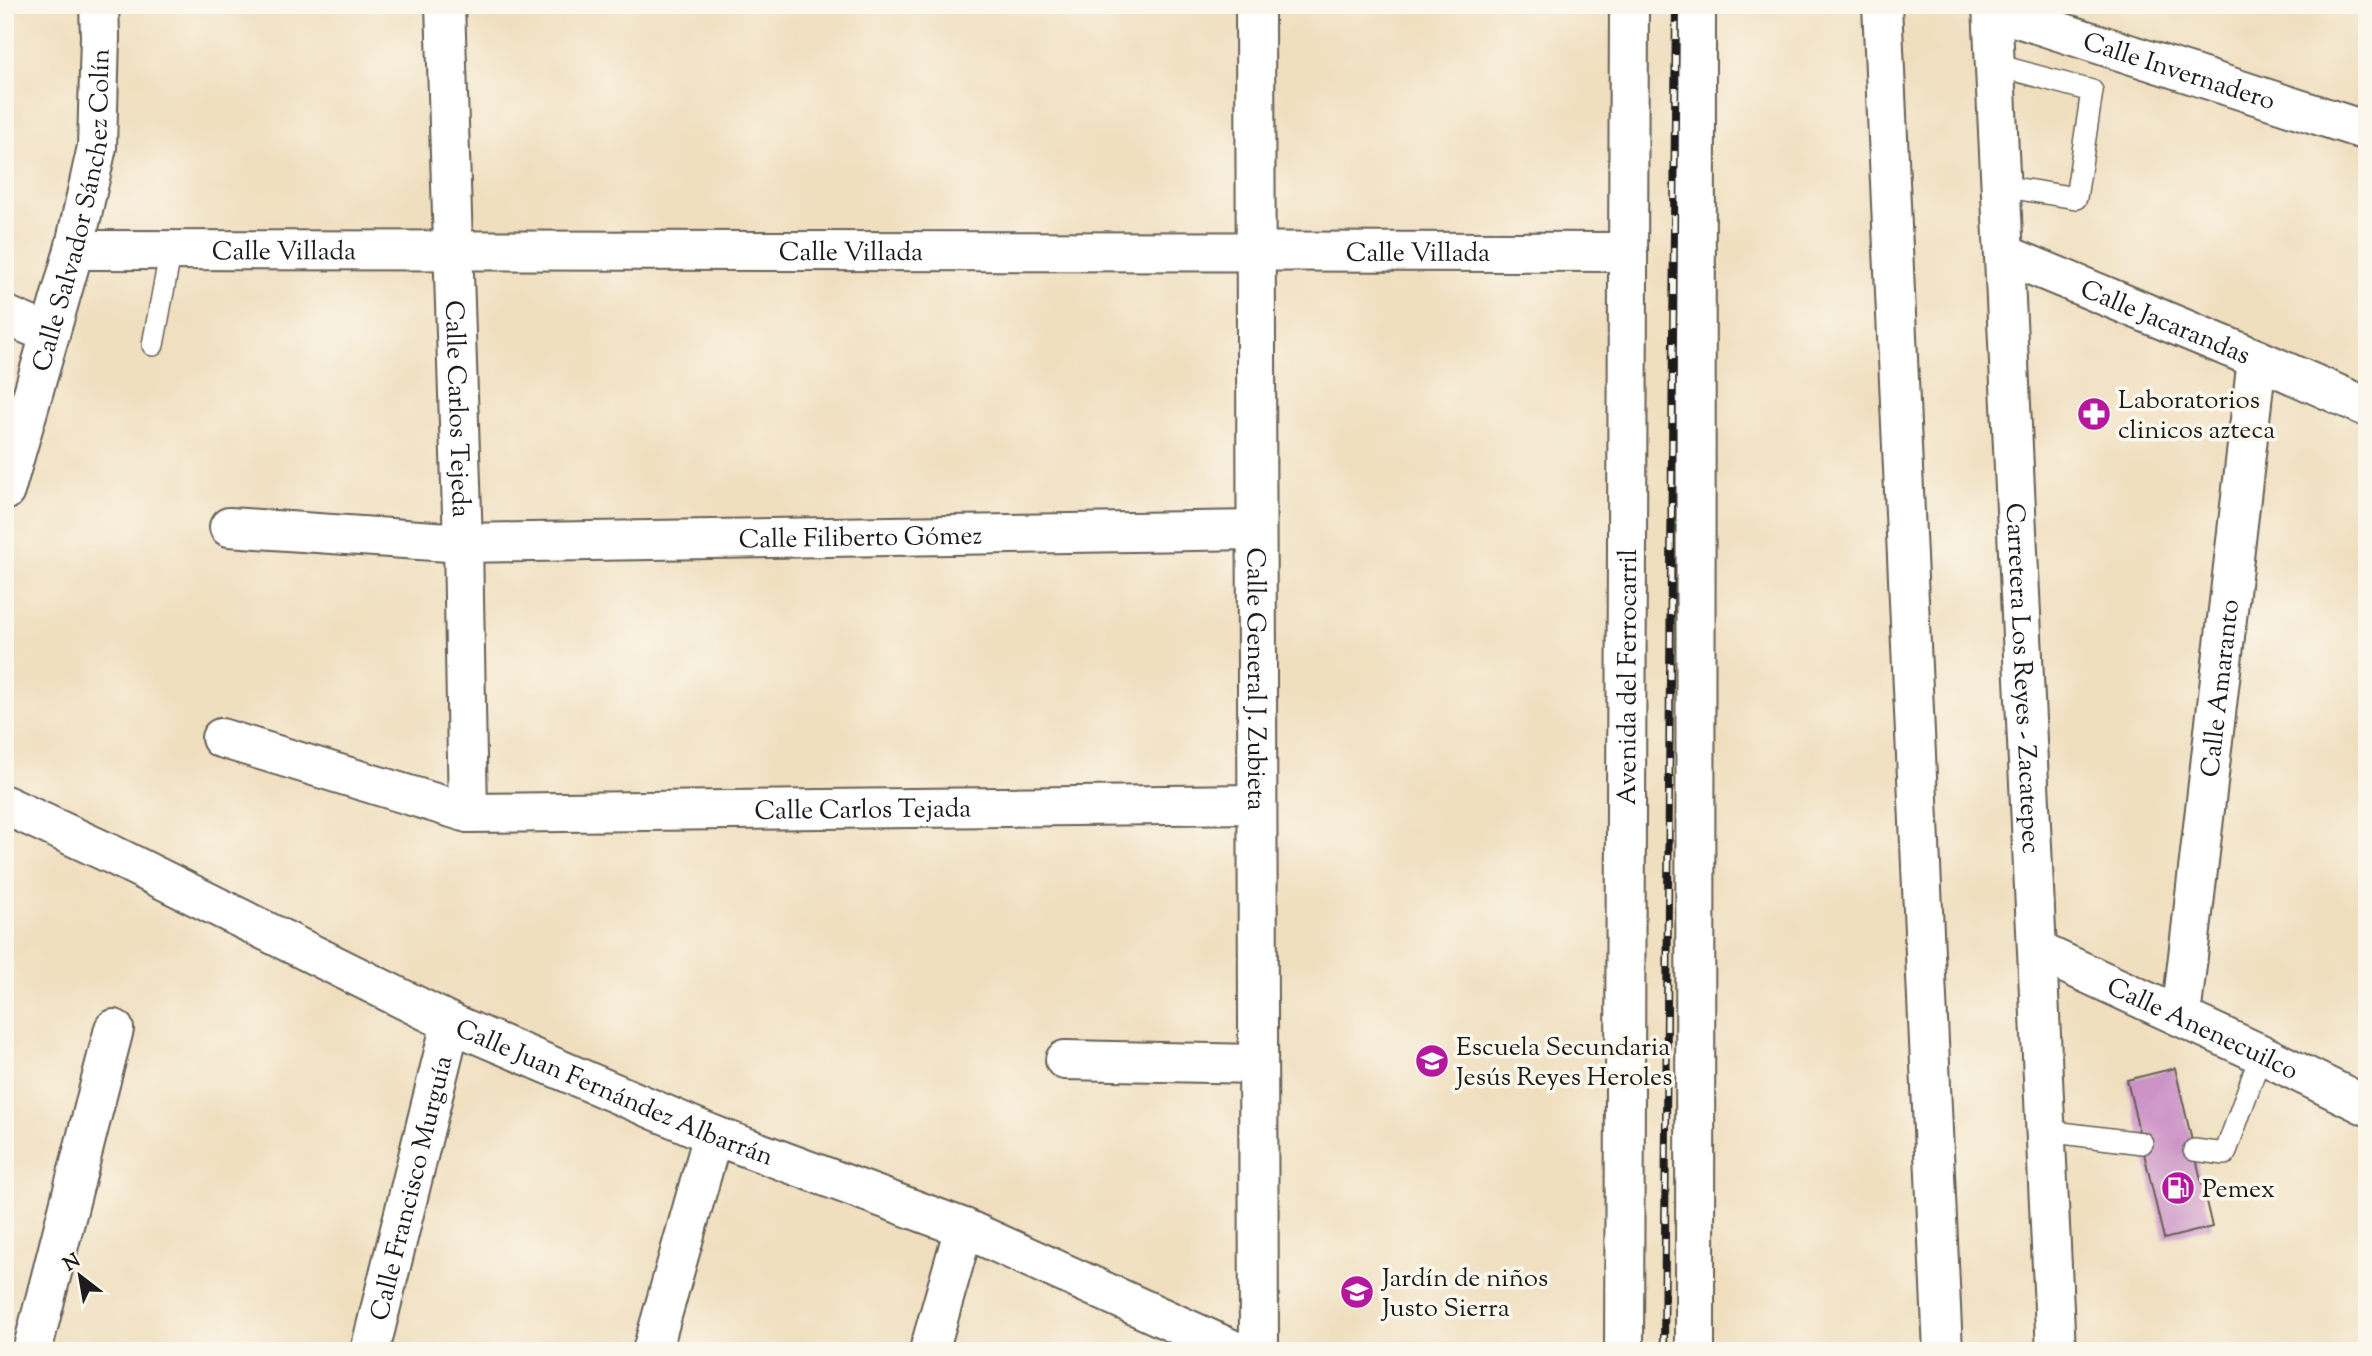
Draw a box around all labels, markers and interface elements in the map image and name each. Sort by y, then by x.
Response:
street label: Calle Invernadero [2078,24,2280,121]
street label: Calle Salvador Sánchez Colín [24,48,121,376]
street label: Calle Villada [212,234,356,271]
street label: Calle Villada [779,235,923,272]
street label: Calle Villada [1346,236,1490,273]
street label: Calle Jacarandas [2074,272,2255,375]
street label: Calle Carlos Tejeda [434,300,478,518]
place label: Laboratorios clinicos azteca [2118,383,2275,450]
pharmacy icon: Laboratorios clinicos azteca [2075,395,2113,433]
street label: Carretera Los Reyes - Zacatepec [1995,502,2048,855]
street label: Calle Filiberto Gómez [738,518,983,559]
street label: Calle General J. Zubieta [1236,547,1273,811]
street label: Avenida del Ferrocarril [1610,549,1648,805]
street label: Calle Amaranto [2193,598,2250,779]
street label: Calle Carlos Tejada [754,791,972,831]
street label: Calle Anenecuilco [2100,969,2304,1090]
street label: Calle Juan Fernández Albarrán [449,1011,778,1177]
place label: Escuela Secundaria Jesús Reyes Heroles [1454,1030,1672,1097]
school or university icon: Escuela Secundaria Jesús Reyes Heroles [1413,1042,1451,1080]
street label: Calle Francisco Murguía [362,1052,463,1325]
fuel station icon: Pemex [2159,1169,2197,1207]
place label: Pemex [2202,1172,2275,1209]
north arrow [46,1240,116,1310]
text: N [59,1248,86,1279]
place label: Jardín de niños Justo Sierra [1380,1261,1548,1328]
school or university icon: Jardín de niños Justo Sierra [1338,1273,1376,1311]

